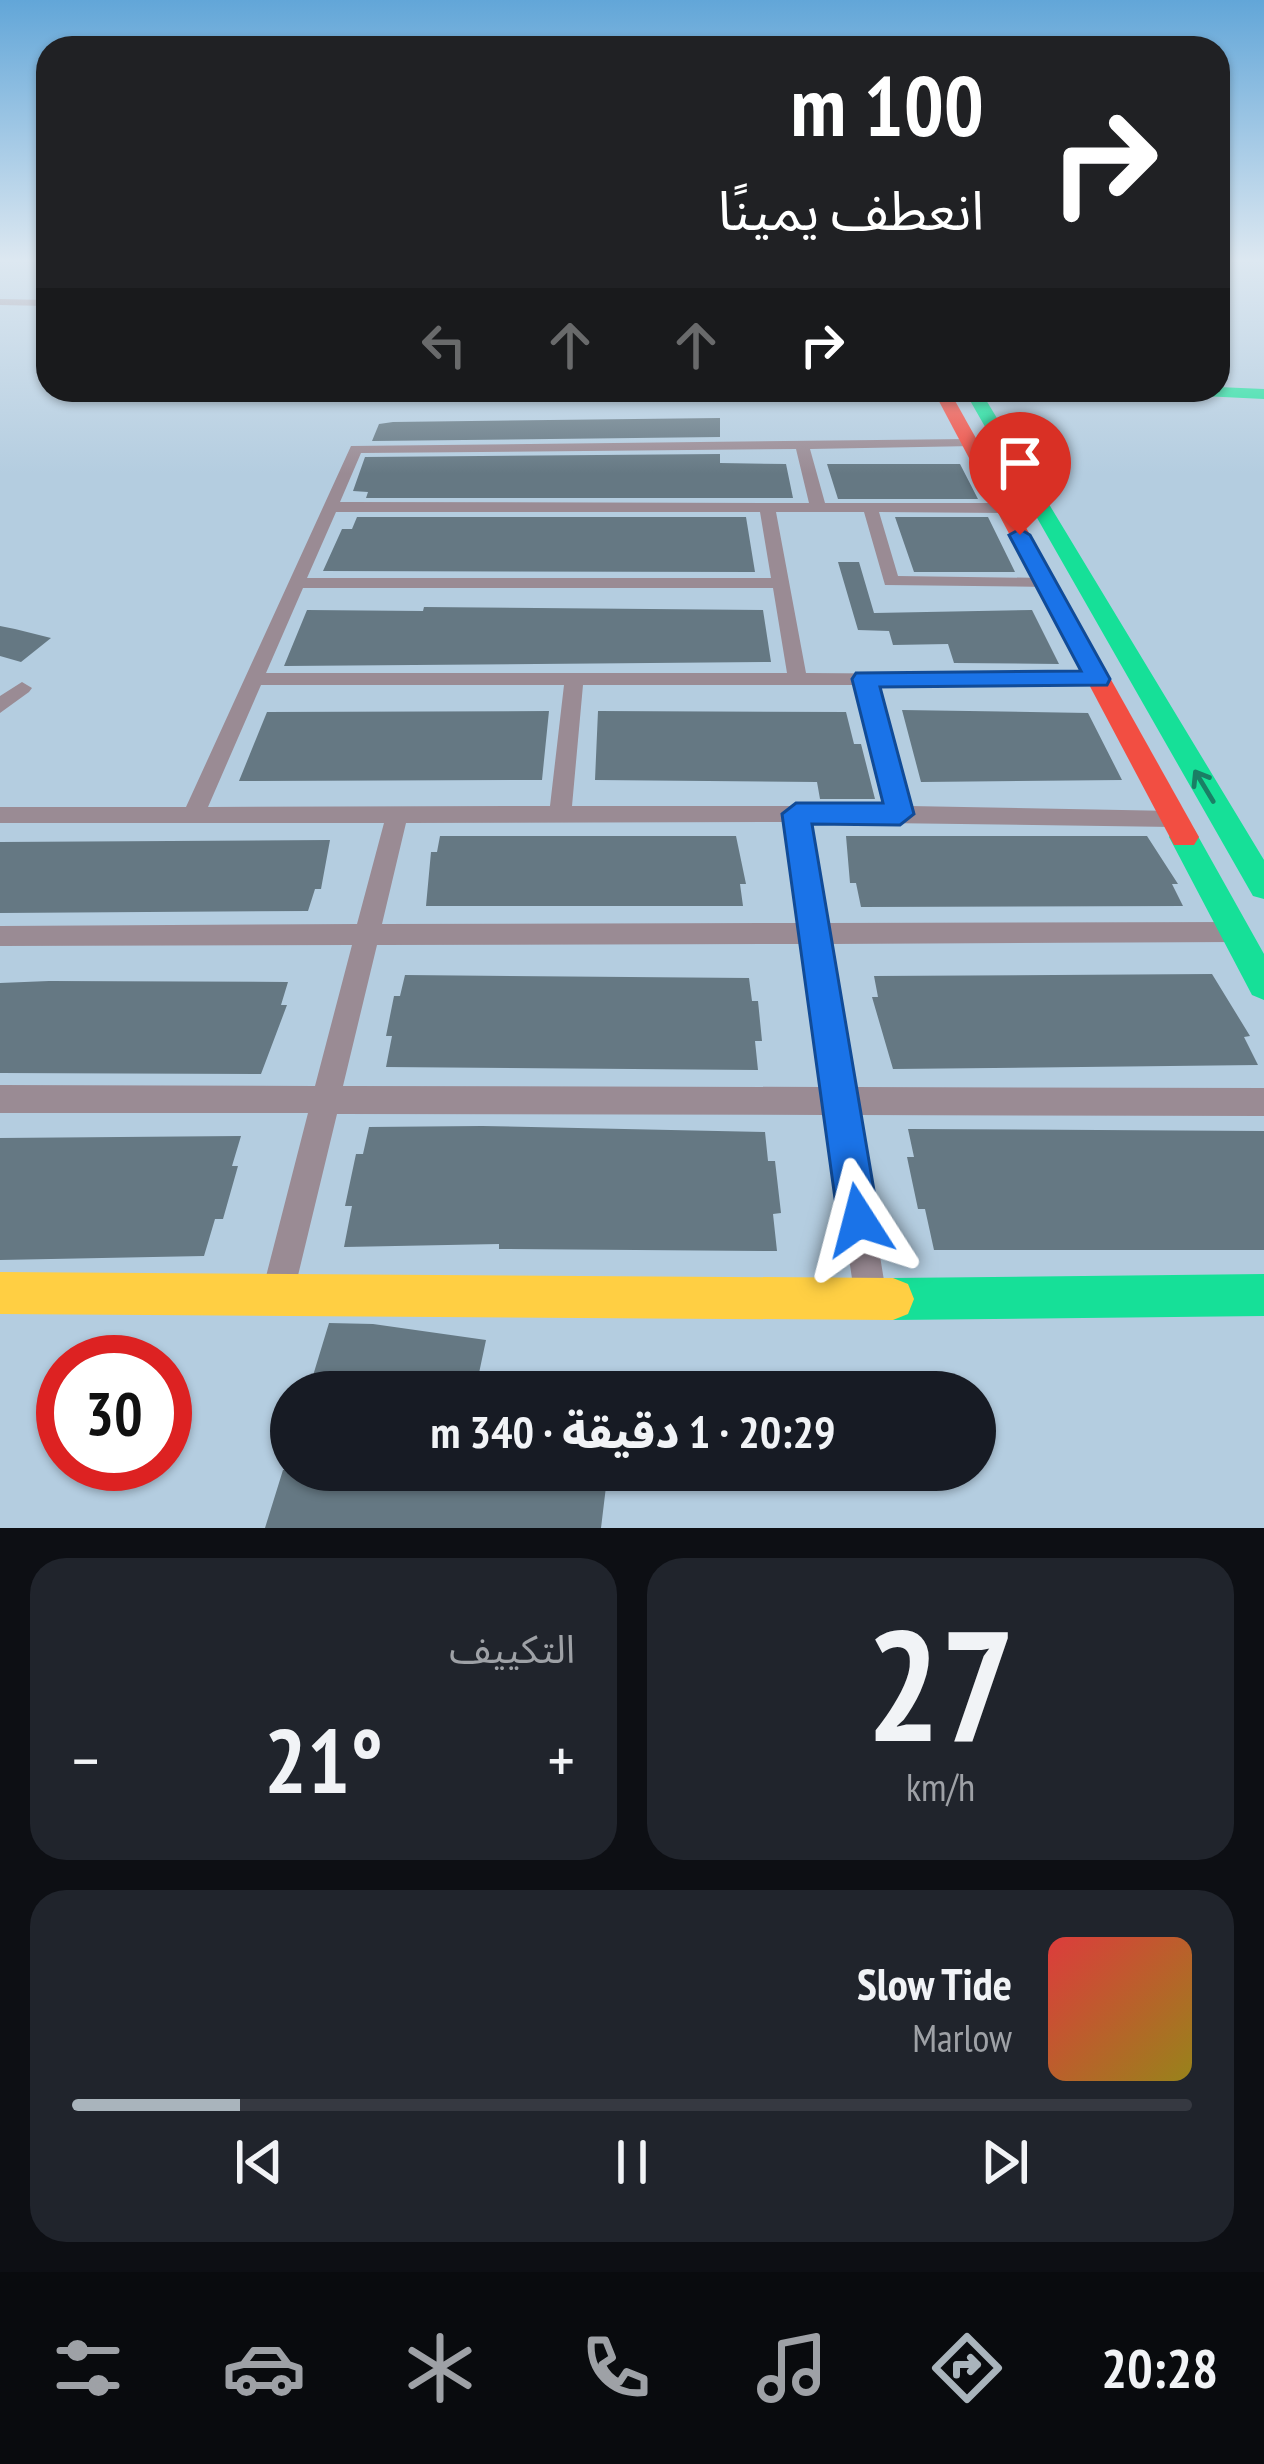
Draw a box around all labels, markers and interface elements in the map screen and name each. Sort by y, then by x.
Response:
text: 100 m [791,50,984,159]
icon: right [1026,84,1182,240]
text: انعطف يمينًا [718,175,984,245]
icon: left [411,312,477,378]
icon: ahead [537,312,603,378]
icon: ahead [663,312,729,378]
icon: right [789,312,855,378]
pin [969,412,1071,535]
icon: arrive [987,430,1053,496]
one-way arrow [1192,769,1216,804]
position arrow [796,1157,922,1283]
speed limit sign: 30 [36,1335,192,1491]
text: 20:29 · 1 دقيقة · 340 m [430,1402,836,1460]
text: 27 [866,1582,1015,1784]
text: التكييف [449,1623,575,1674]
text: 21° [264,1701,383,1818]
text: − [72,1717,99,1802]
text: + [548,1717,575,1802]
text: km/h [906,1761,975,1812]
text: Slow Tide [857,1954,1012,2012]
text: Marlow [912,2012,1012,2063]
icon: previous [226,2129,292,2195]
icon: pause [599,2129,665,2195]
icon: next [972,2129,1038,2195]
icon: filters [46,2326,130,2410]
icon: car [222,2326,306,2410]
icon: climate [398,2326,482,2410]
icon: phone [574,2326,658,2410]
icon: music [750,2326,834,2410]
icon: directions [925,2326,1009,2410]
text: 20:28 [1101,2333,1218,2403]

